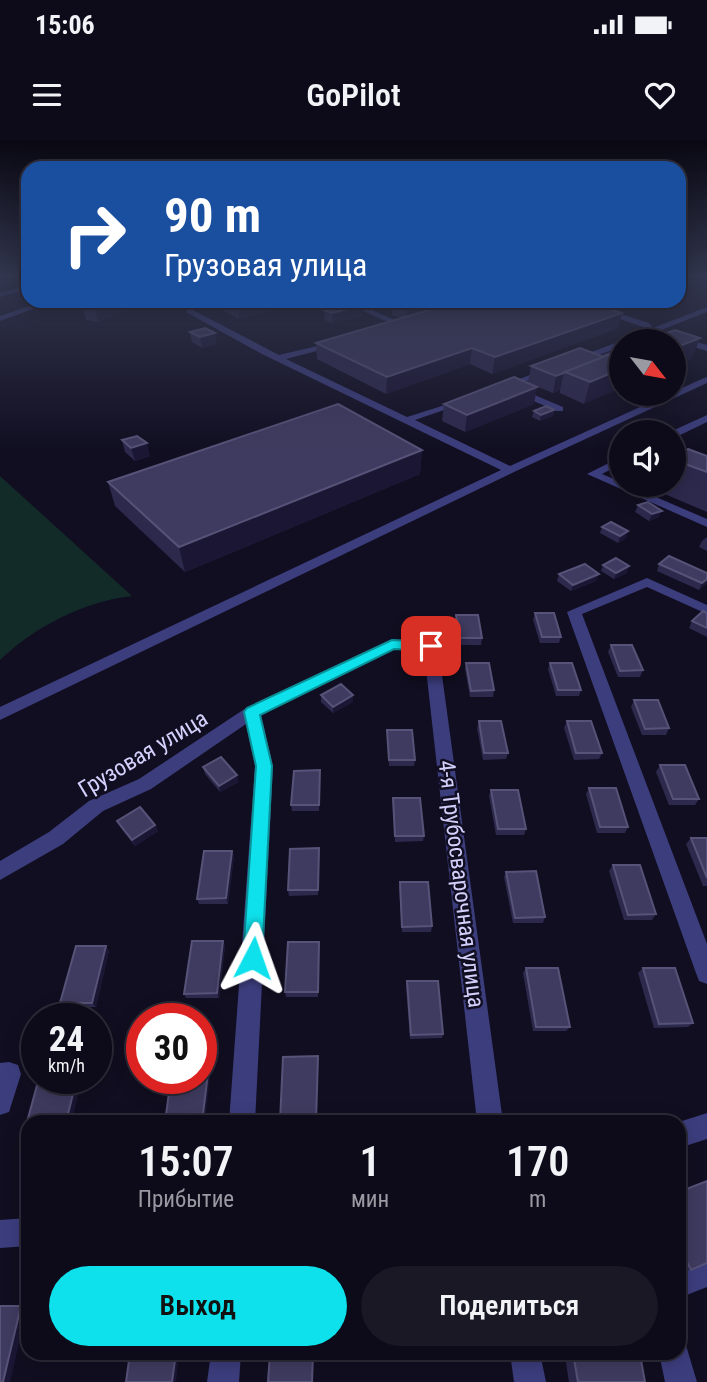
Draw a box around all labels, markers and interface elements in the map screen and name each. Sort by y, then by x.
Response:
text: 15:06 [35,10,95,40]
icon: menu [28,76,66,114]
text: GoPilot [306,76,401,114]
icon: heart [641,76,679,114]
text: 90 m [164,187,261,244]
icon: right [49,189,140,280]
text: Грузовая улица [164,246,367,284]
north arrow [609,329,686,406]
map controls [609,329,686,497]
button: sound [609,420,686,497]
pin [401,616,461,676]
icon: arrive [412,627,450,665]
street label: Грузовая улица [73,705,213,803]
street label: 4-я Трубосварочная улица [432,759,490,1009]
position arrow [216,921,290,995]
speed limit sign: 30 [126,1003,217,1094]
text: 24 [49,1019,84,1060]
text: km/h [48,1055,85,1076]
text: 15:07 [138,1137,234,1186]
text: 1 [359,1137,381,1186]
text: 170 [506,1137,569,1186]
text: Прибытие [138,1186,234,1213]
text: мин [351,1186,389,1213]
text: m [529,1186,546,1213]
button: Выход [49,1266,347,1346]
button: Поделиться [361,1266,658,1346]

